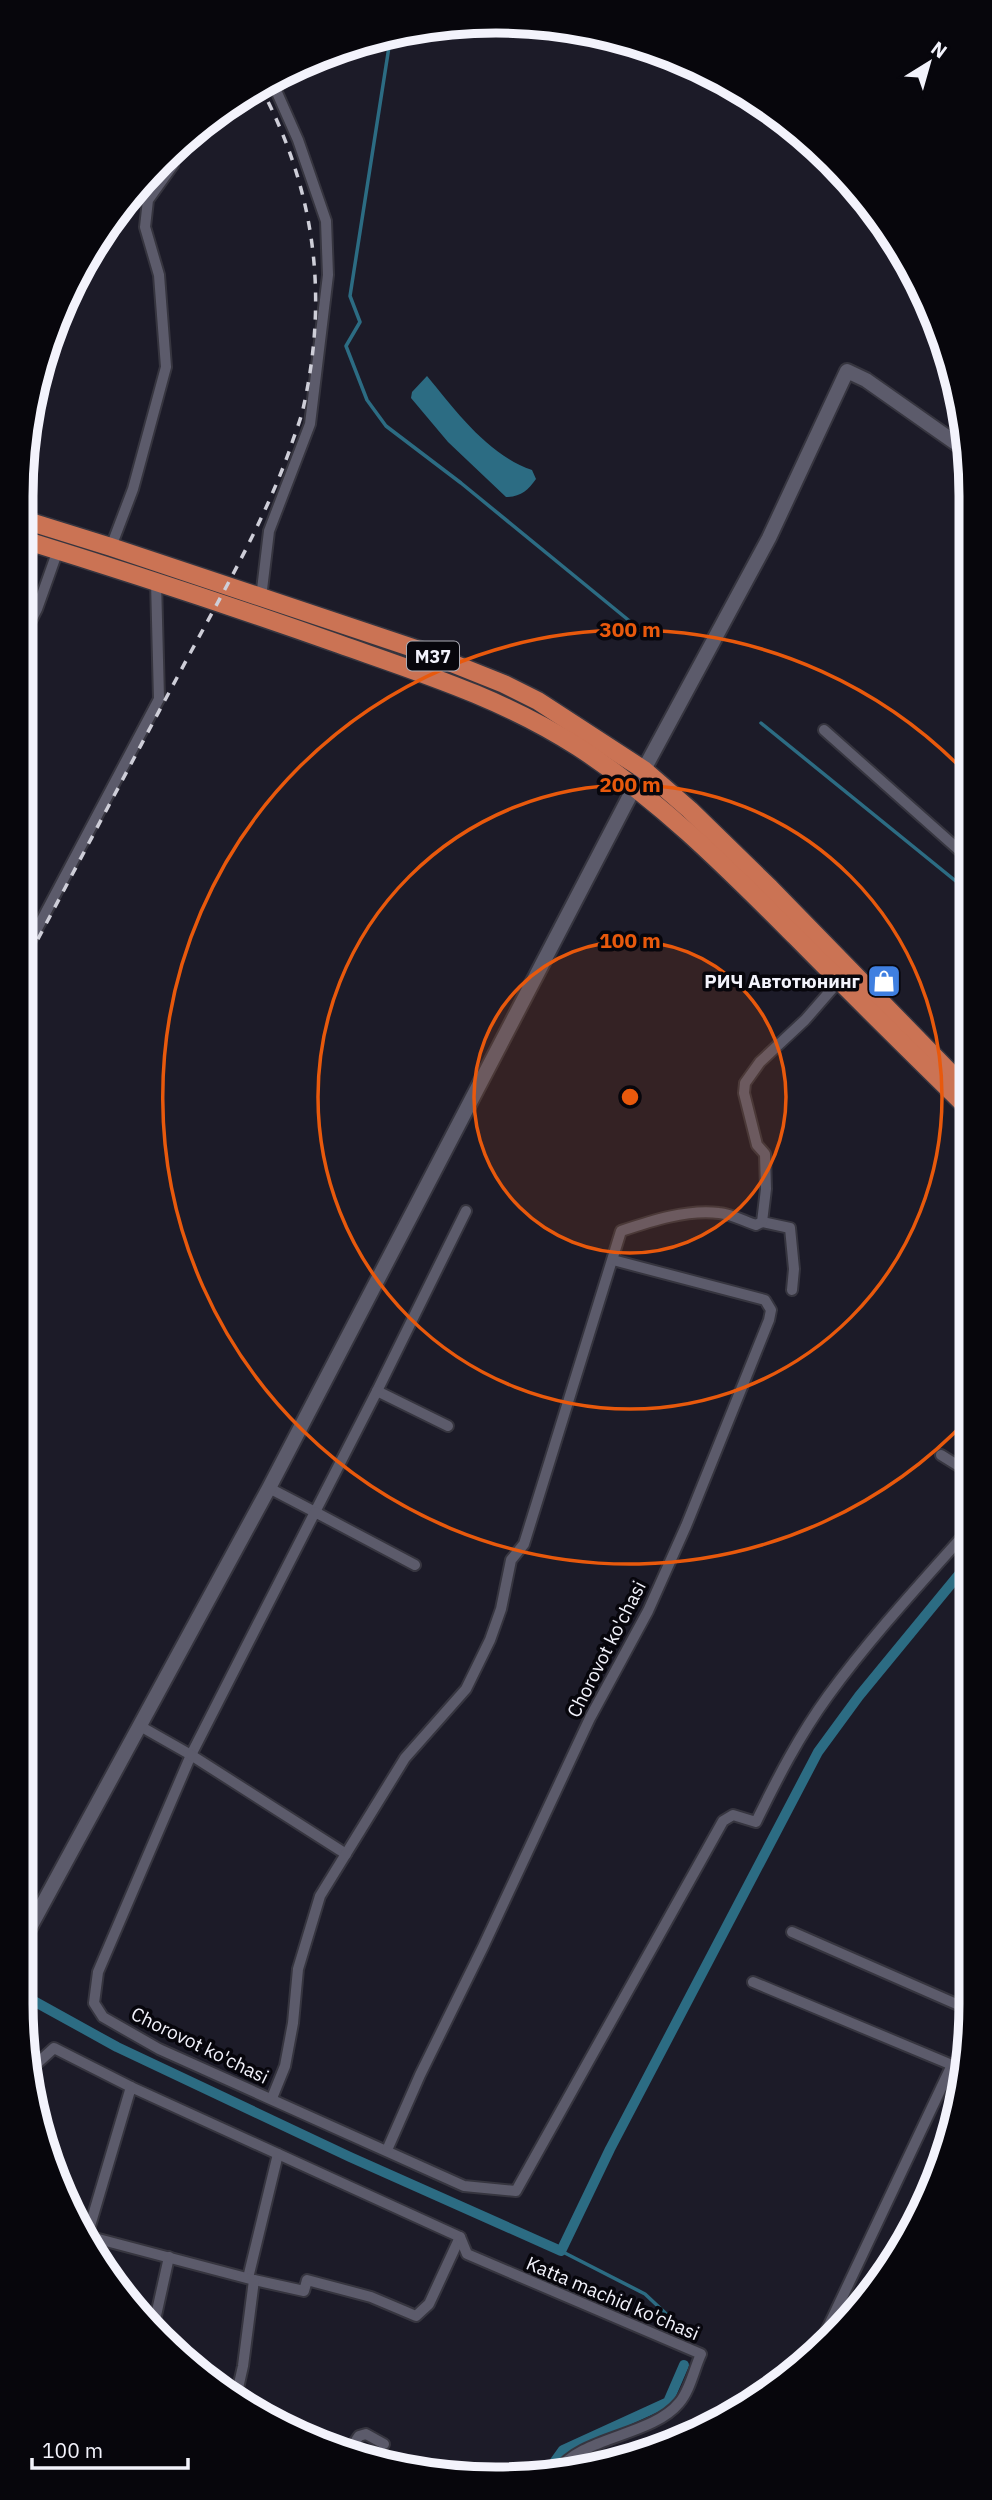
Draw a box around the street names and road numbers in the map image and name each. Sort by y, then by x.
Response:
road number: M37 [407,642,459,670]
street label: Chorovot ko'chasi [561,1577,651,1721]
street label: Chorovot ko'chasi [127,2001,273,2089]
street label: Katta machid ko'chasi [523,2251,703,2345]

